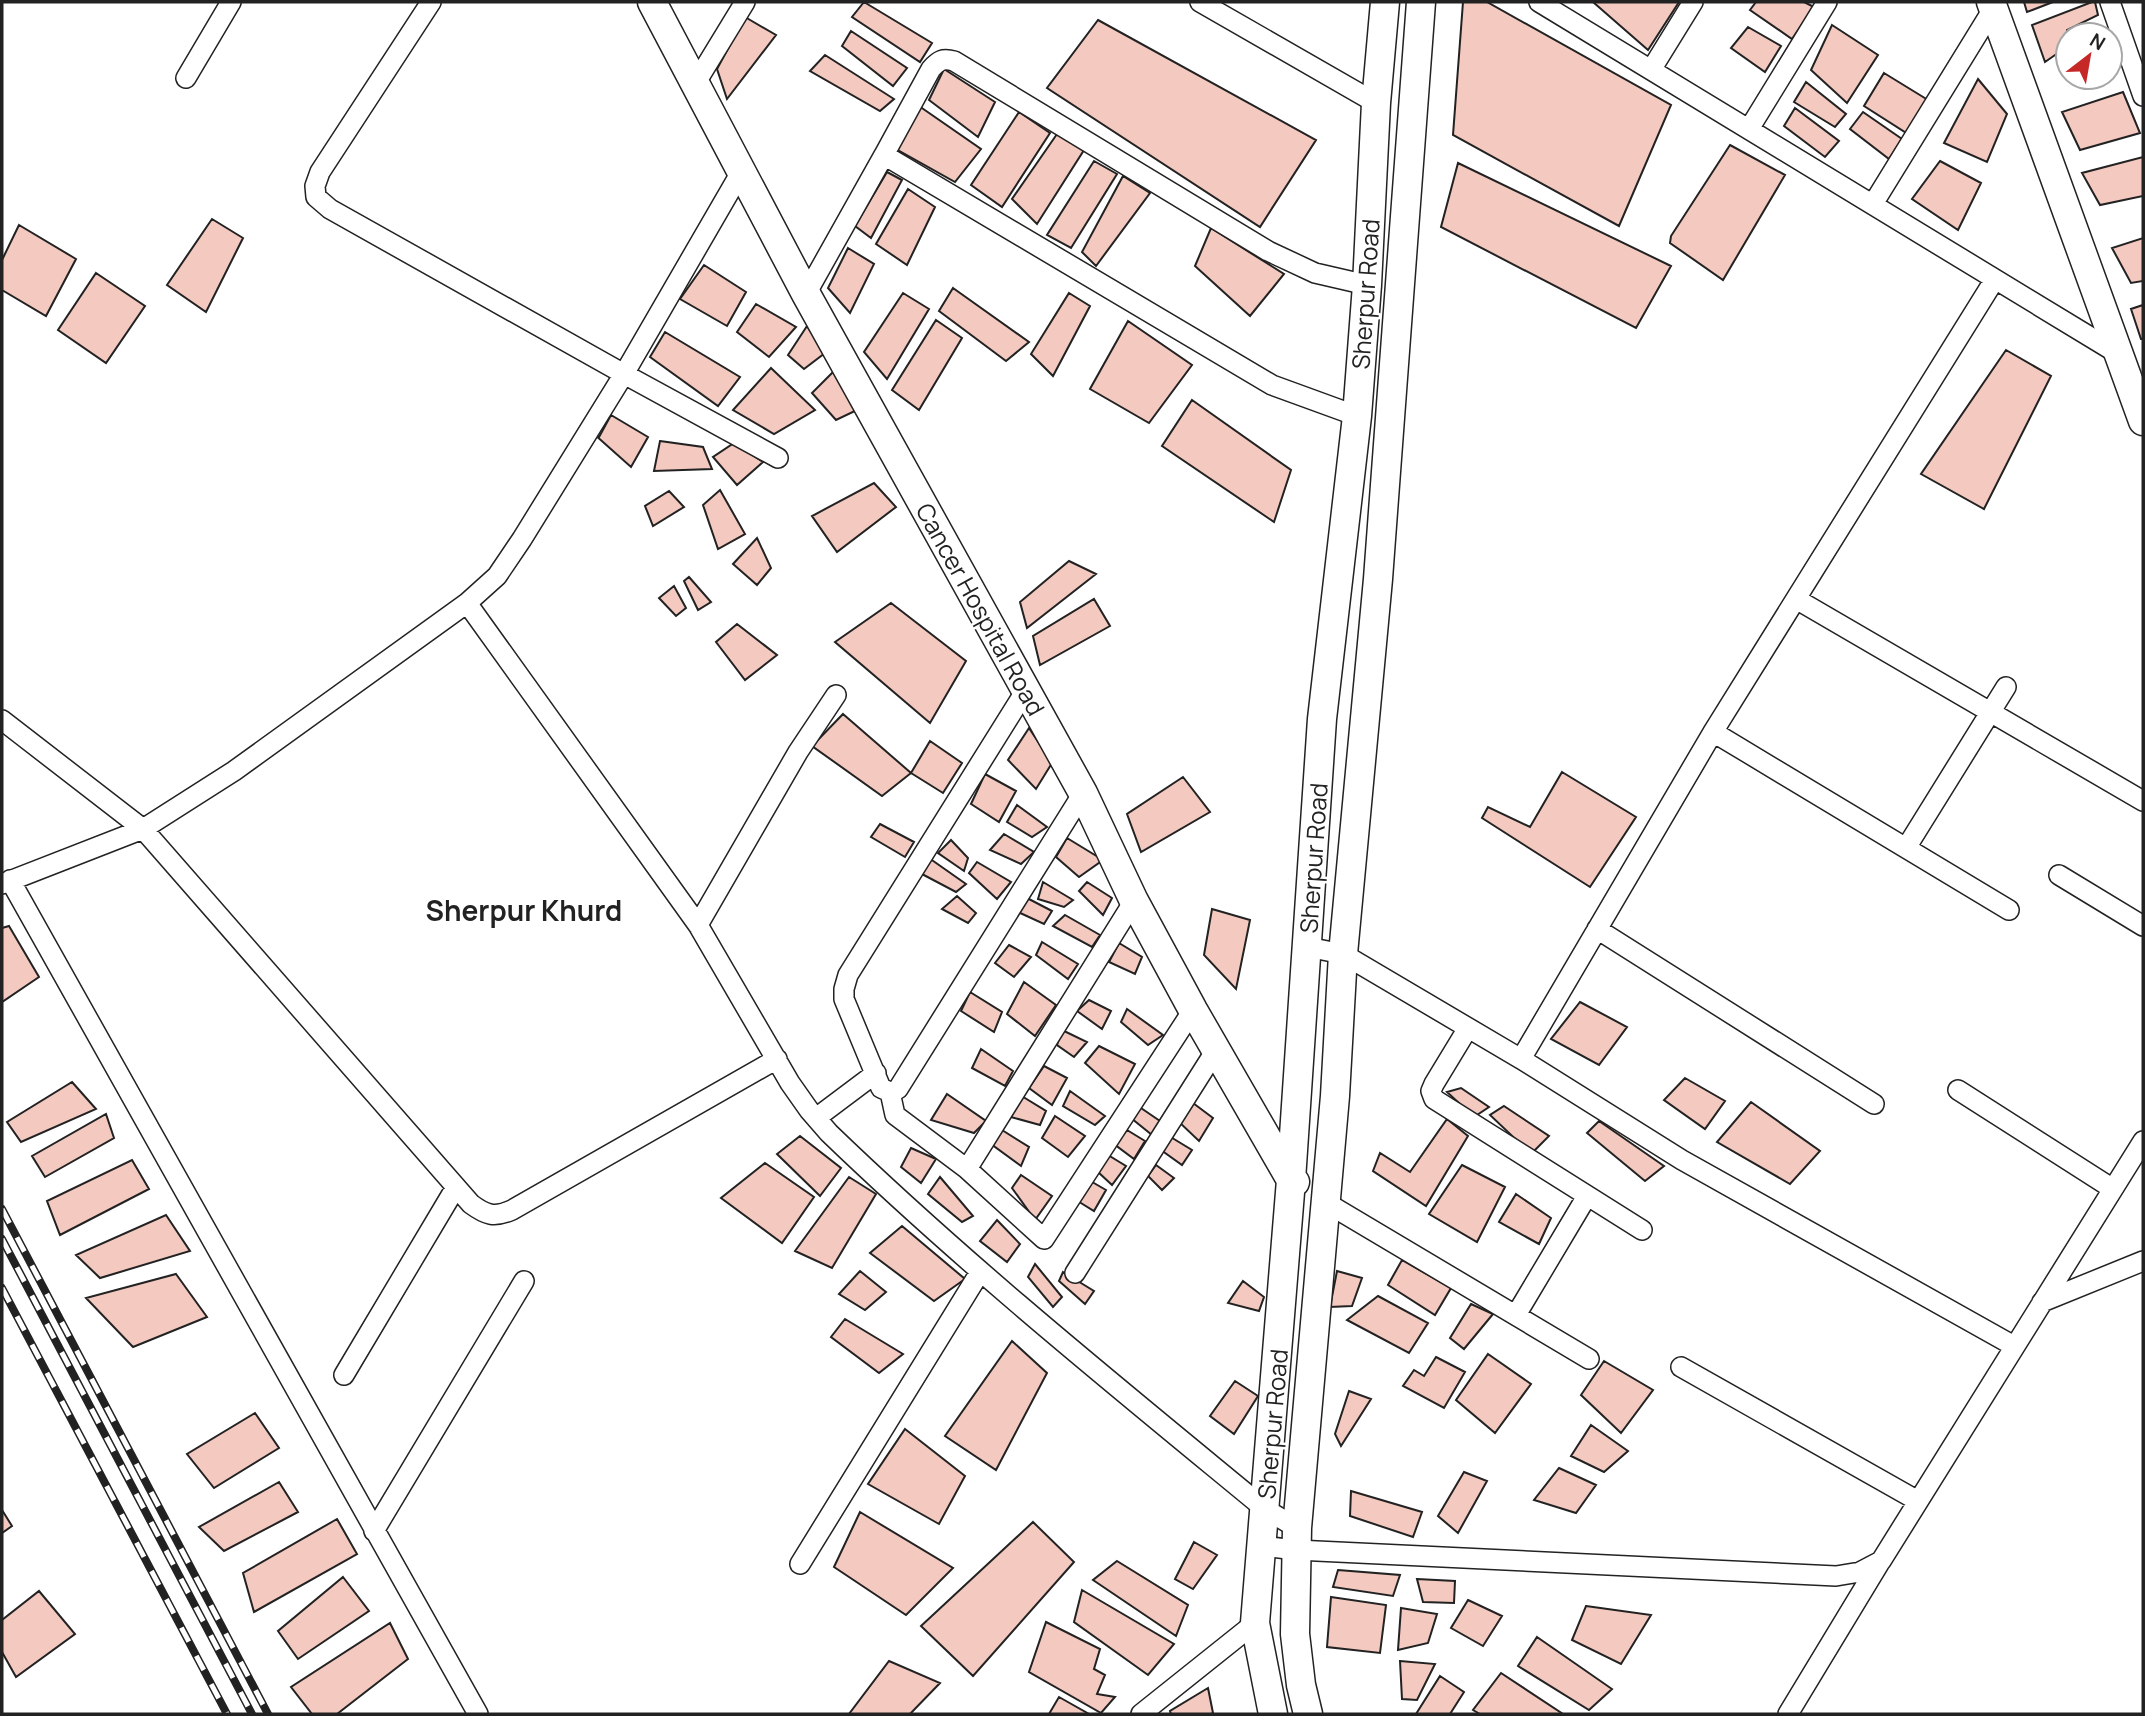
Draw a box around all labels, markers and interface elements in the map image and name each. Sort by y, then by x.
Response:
north arrow [2054,21,2124,91]
text: N [2085,27,2110,56]
street label: Sherpur Road [1343,218,1387,370]
street label: Cancer Hospital Road [909,497,1053,721]
street label: Sherpur Road [1291,782,1335,934]
district label: Sherpur Khurd [426,891,622,929]
street label: Sherpur Road [1249,1348,1295,1500]

